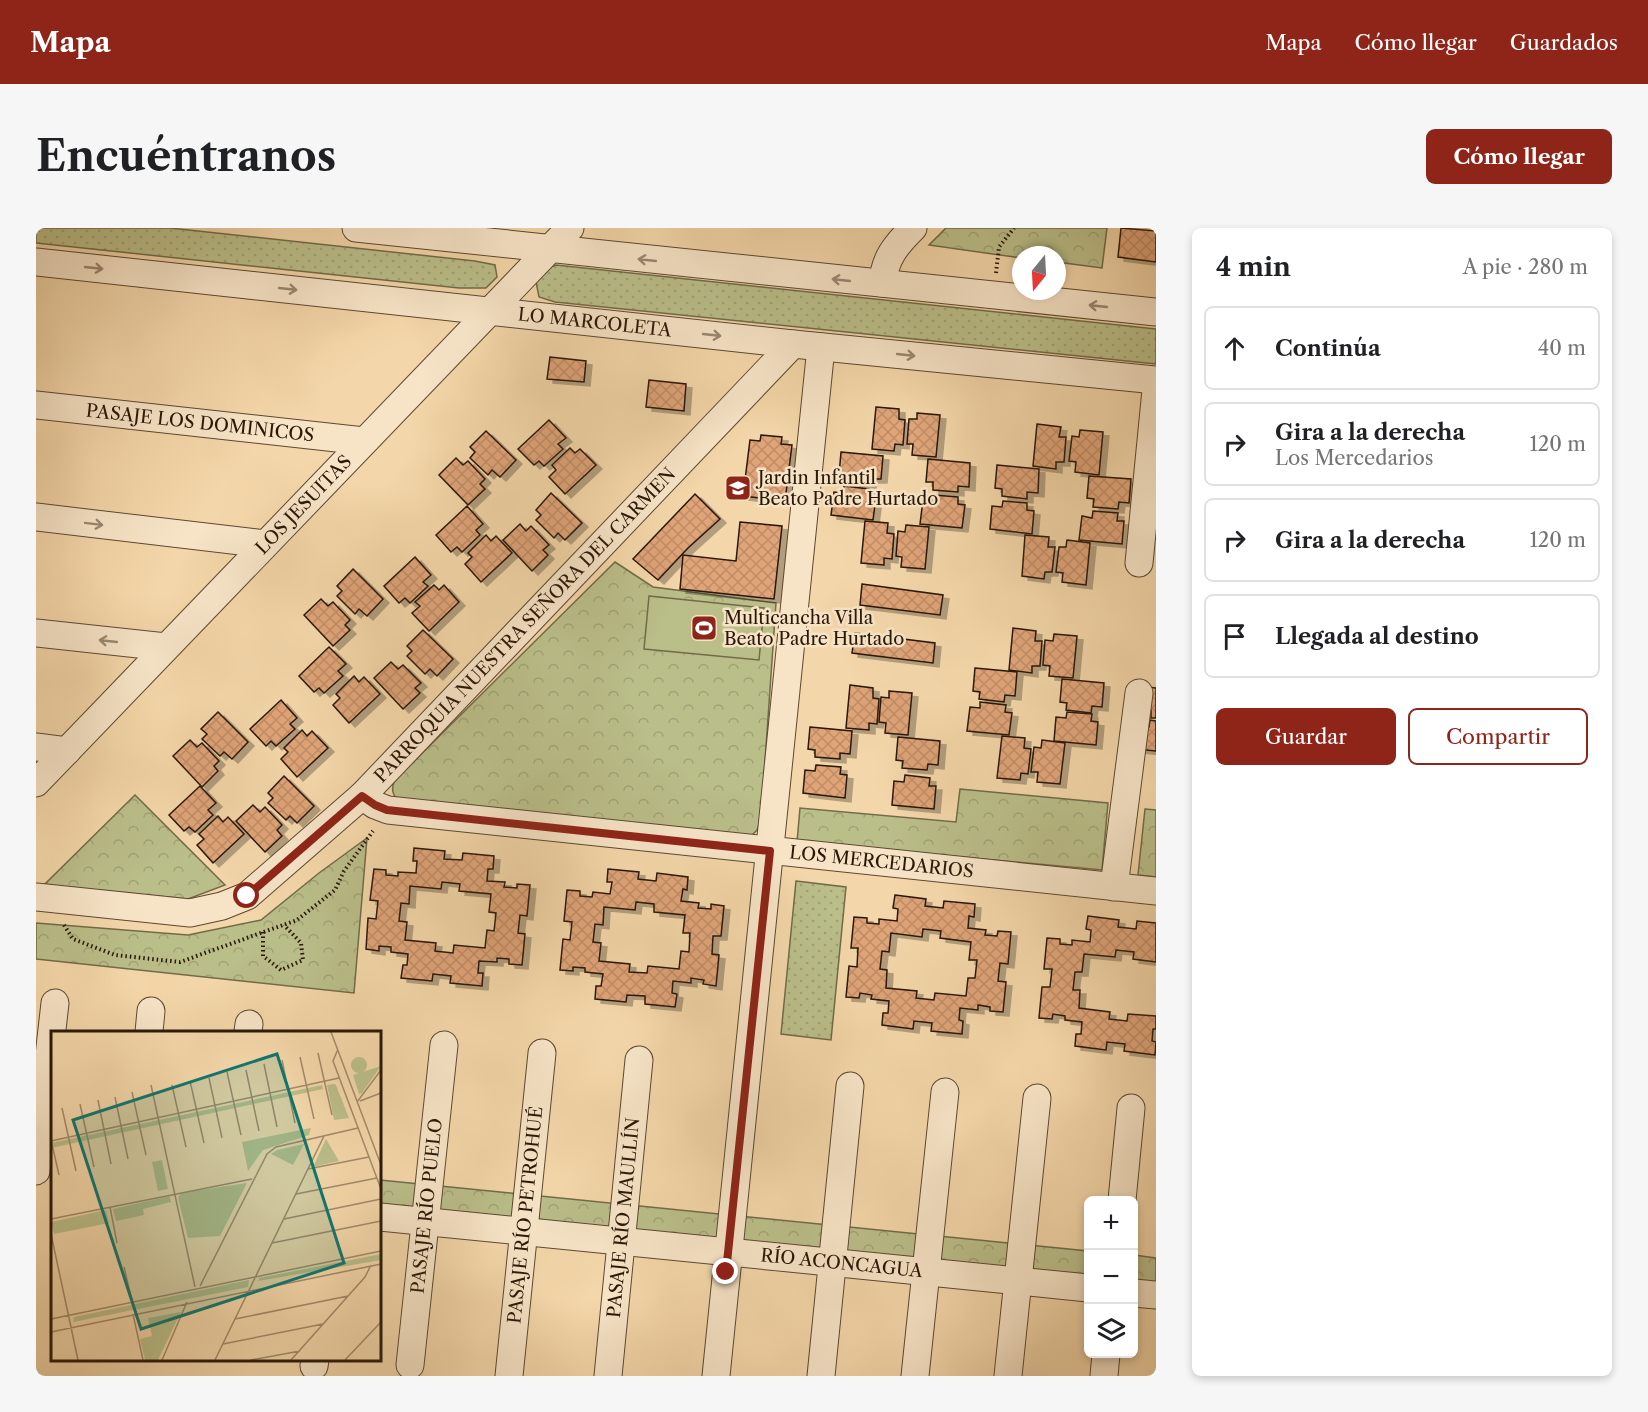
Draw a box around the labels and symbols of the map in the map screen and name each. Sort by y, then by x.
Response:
north arrow [1012,246,1066,300]
one-way arrow [638,254,658,265]
one-way arrow [84,263,104,274]
one-way arrow [832,274,852,285]
one-way arrow [278,284,298,295]
one-way arrow [1088,300,1108,311]
street label: LO MARCOLETA [517,303,673,342]
one-way arrow [701,330,721,341]
one-way arrow [895,350,915,361]
street label: PASAJE LOS DOMINICOS [85,400,315,446]
street label: LOS JESUITAS [251,451,356,559]
street label: PARROQUIA NUESTRA SEÑORA DEL CARMEN [370,463,680,787]
place label: Jardin Infantil Beato Padre Hurtado [755,467,938,510]
school or university icon: Jardin Infantil Beato Padre Hurtado [723,473,753,503]
one-way arrow [84,519,104,530]
place label: Multicancha Villa Beato Padre Hurtado [724,607,904,650]
sports icon: Multicancha Villa Beato Padre Hurtado [689,613,719,643]
one-way arrow [98,635,118,646]
street label: LOS MERCEDARIOS [788,841,975,883]
route start [233,882,259,908]
inset map [51,1031,381,1361]
street label: PASAJE RÍO PETROHUÉ [503,1105,548,1325]
street label: PASAJE RÍO MAULLÍN [603,1116,644,1319]
street label: PASAJE RÍO PUELO [407,1117,447,1295]
street label: RÍO ACONCAGUA [760,1244,924,1282]
route end [712,1258,738,1284]

